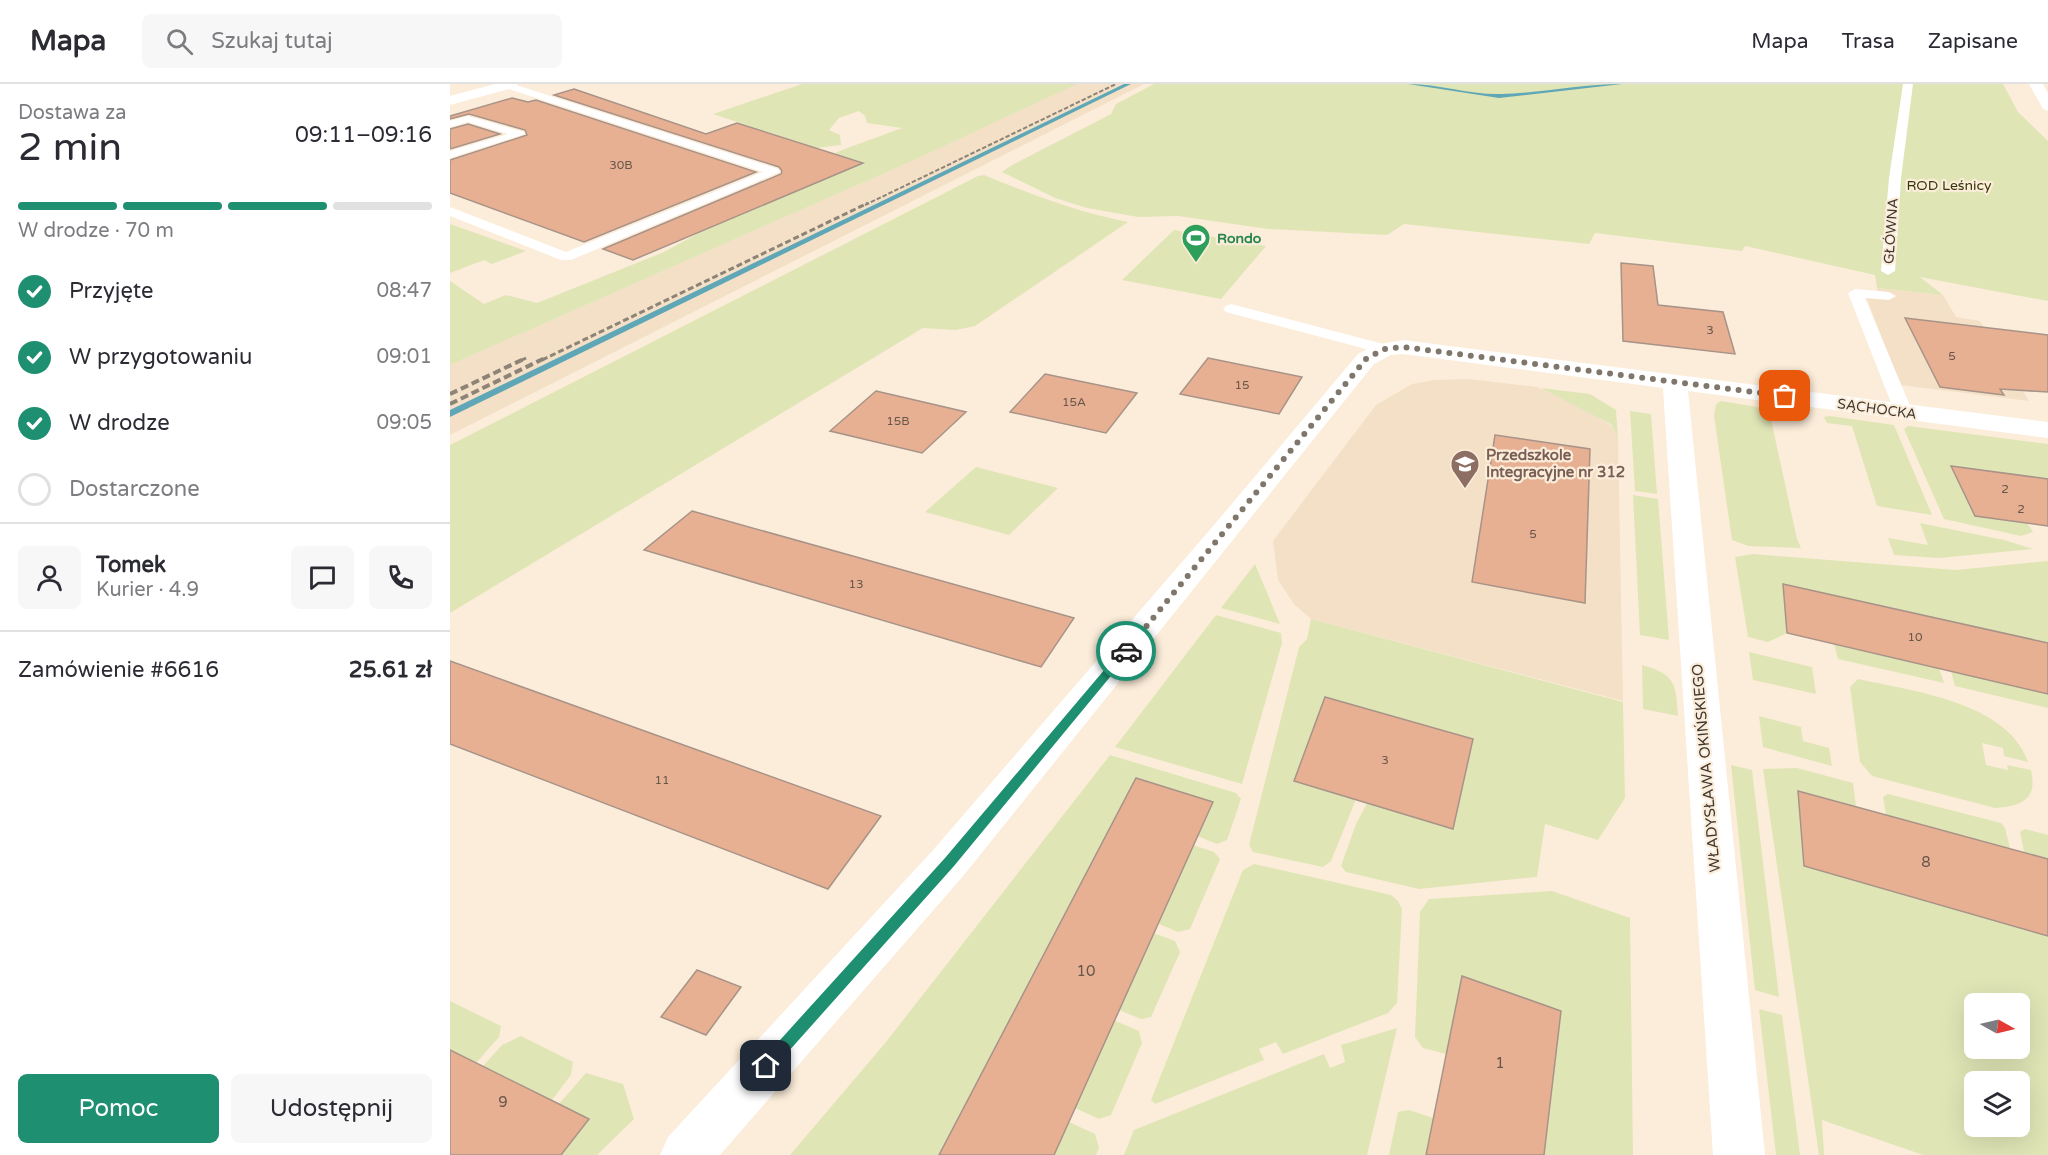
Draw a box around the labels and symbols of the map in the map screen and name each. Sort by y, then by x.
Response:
house number: 30B [609,158,633,172]
park label: ROD Leśnicy [1906,177,1992,194]
street label: GŁÓWNA [1880,198,1902,264]
sports icon: Rondo [1180,222,1212,264]
place label: Rondo [1217,230,1262,247]
house number: 3 [1706,323,1714,337]
house number: 5 [1948,349,1956,363]
pin [1759,370,1810,421]
house number: 15 [1234,378,1250,392]
house number: 15A [1062,395,1086,409]
street label: SĄCHOCKA [1836,395,1918,423]
house number: 15B [886,414,910,428]
place label: Przedszkole Integracyjne nr 312 [1486,446,1625,482]
school or university icon: Przedszkole Integracyjne nr 312 [1449,448,1481,490]
house number: 2 [2001,482,2009,496]
house number: 2 [2017,502,2025,516]
house number: 5 [1529,527,1537,541]
house number: 13 [848,577,864,591]
courier [1096,621,1156,681]
house number: 10 [1907,630,1923,644]
street label: WŁADYSŁAWA OKIŃSKIEGO [1688,663,1724,873]
house number: 3 [1381,753,1389,767]
house number: 11 [654,773,670,787]
house number: 8 [1921,853,1931,871]
house number: 10 [1077,962,1095,980]
north arrow [1964,993,2030,1059]
pin [740,1040,791,1091]
house number: 1 [1495,1054,1505,1072]
house number: 9 [498,1093,508,1111]

